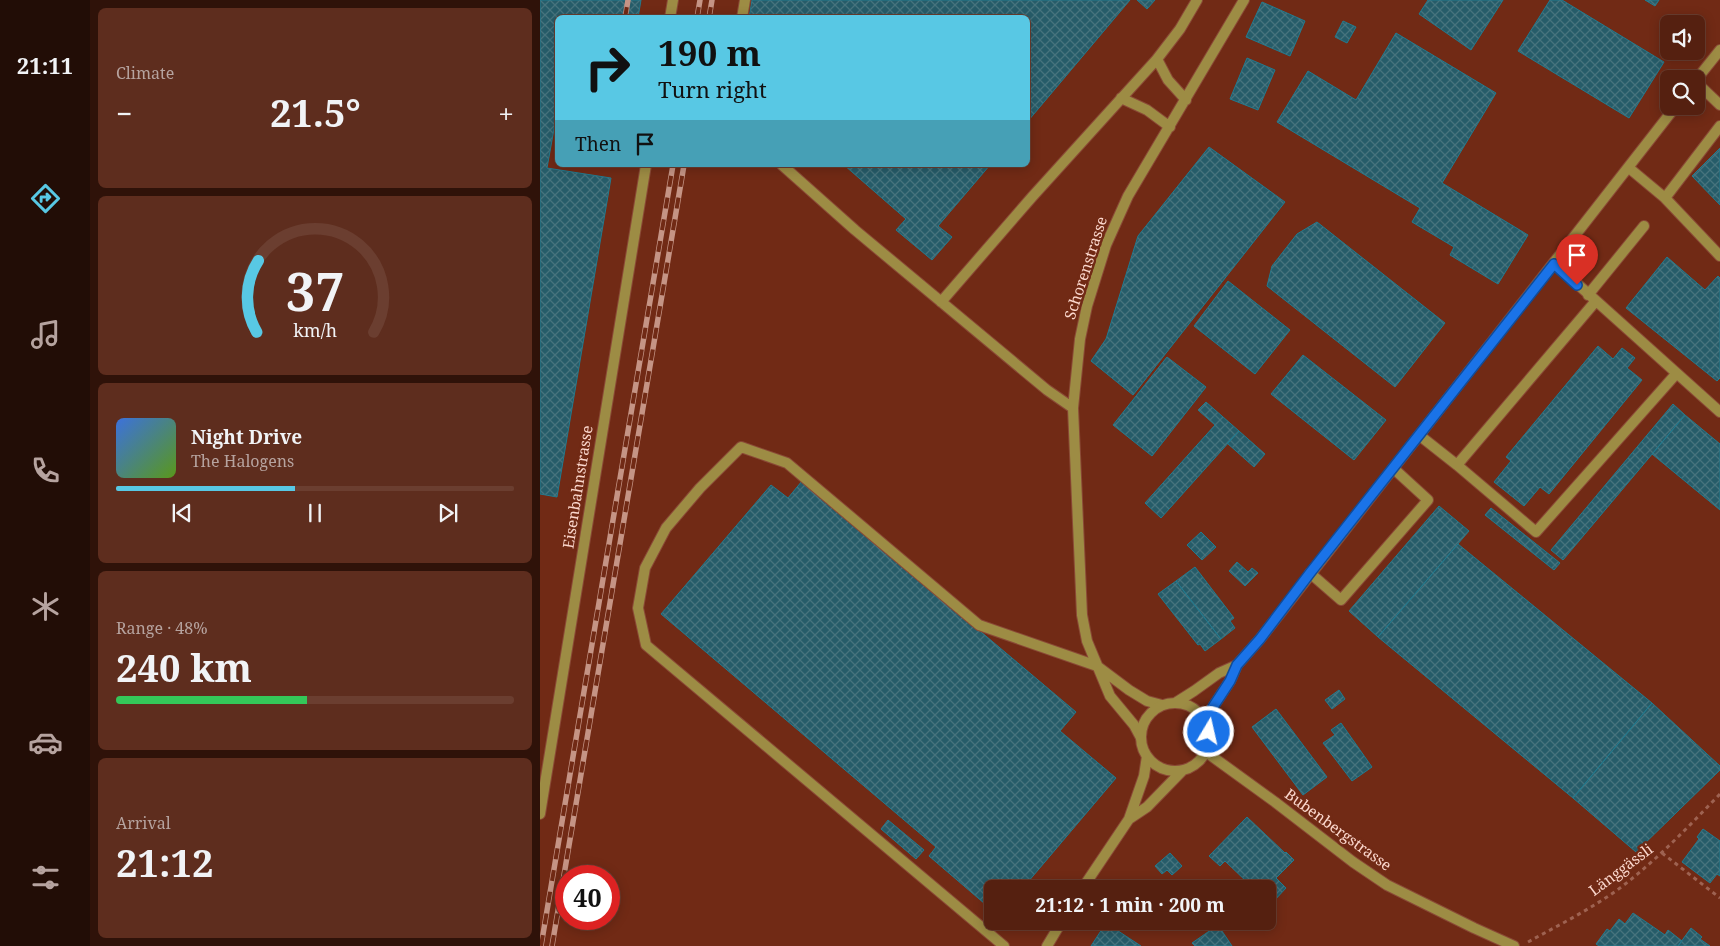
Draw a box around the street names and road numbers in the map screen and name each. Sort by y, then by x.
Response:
street label: Schorenstrasse [1059,214,1111,322]
street label: Eisenbahnstrasse [557,424,597,550]
street label: Bubenbergstrasse [1281,784,1396,875]
street label: Länggässli [1584,839,1657,900]

